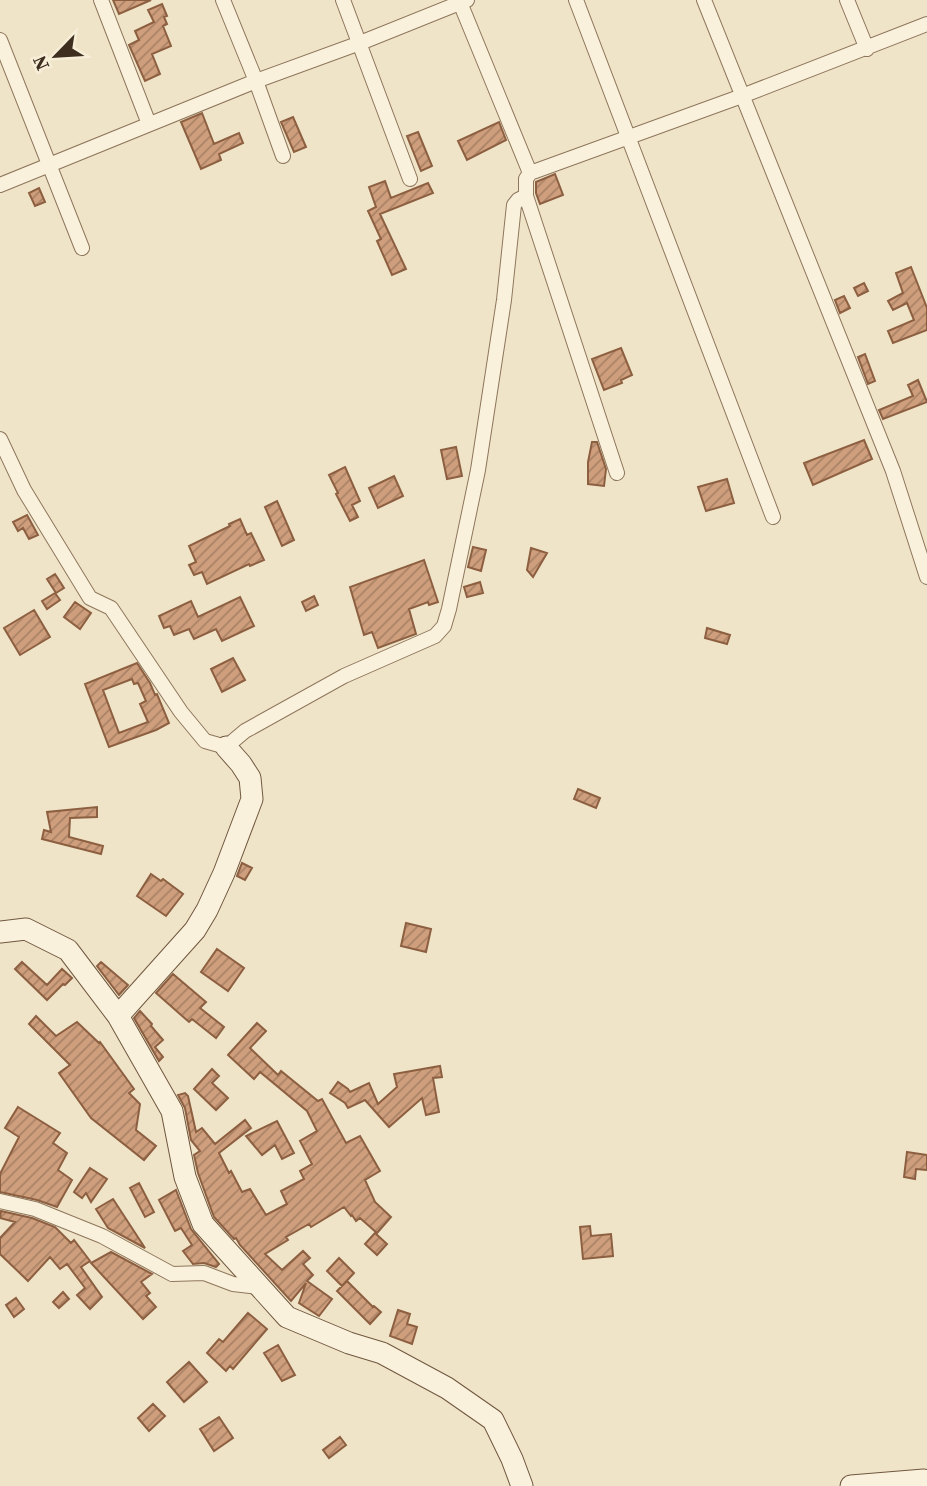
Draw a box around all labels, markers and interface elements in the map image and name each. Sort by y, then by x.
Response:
north arrow [21,21,91,91]
text: N [26,51,55,75]

